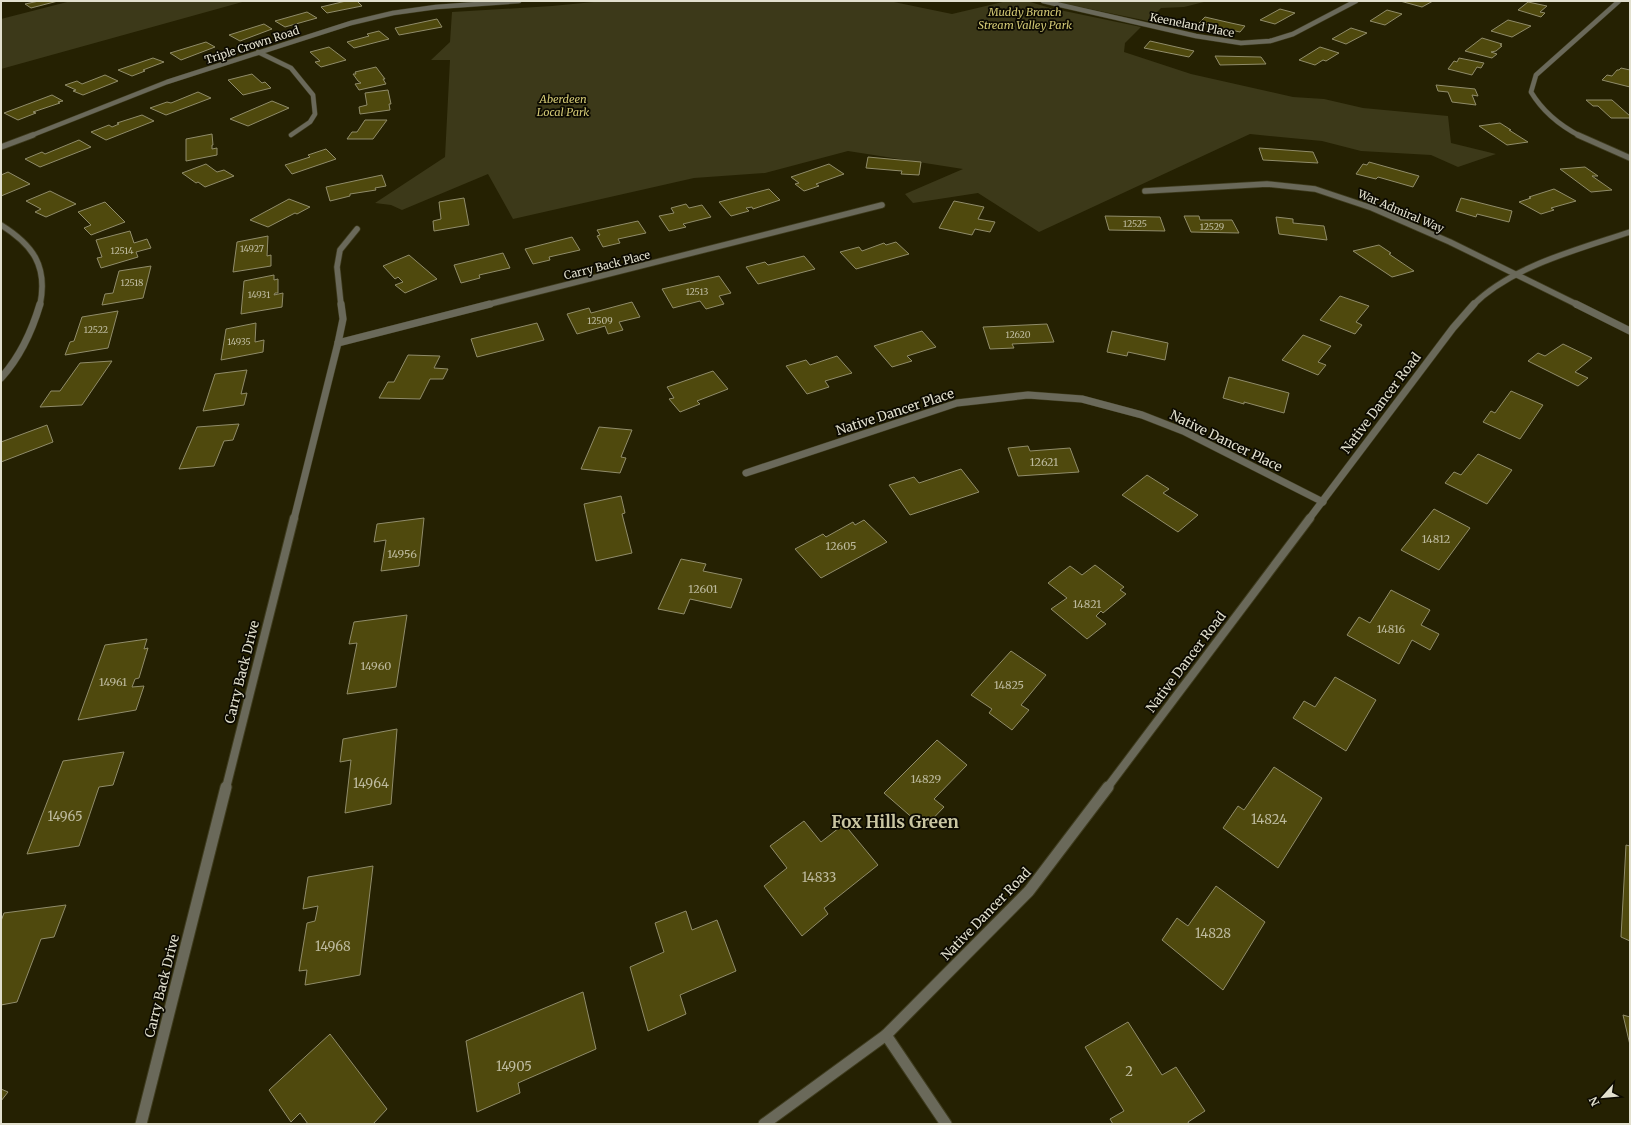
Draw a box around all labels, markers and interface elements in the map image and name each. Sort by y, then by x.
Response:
park label: Muddy Branch Stream Valley Park [978,5,1072,32]
street label: Keeneland Place [1149,10,1236,40]
street label: Triple Crown Road [203,23,301,67]
park label: Aberdeen Local Park [537,92,589,119]
street label: War Admiral Way [1355,186,1447,236]
house number: 12525 [1123,218,1147,229]
house number: 12529 [1200,221,1224,232]
house number: 14927 [240,243,264,254]
house number: 12514 [111,245,134,256]
street label: Carry Back Place [562,247,652,282]
house number: 12518 [121,277,143,288]
house number: 12513 [686,286,708,297]
house number: 14931 [248,289,270,300]
house number: 12509 [587,315,613,326]
house number: 12522 [84,324,108,335]
house number: 12620 [1005,329,1031,340]
house number: 14935 [227,336,251,347]
street label: Native Dancer Road [1337,349,1425,457]
street label: Native Dancer Place [834,385,956,439]
street label: Native Dancer Place [1167,406,1285,476]
house number: 12621 [1030,455,1058,469]
house number: 14812 [1422,532,1450,546]
house number: 12605 [825,539,857,553]
house number: 14956 [387,547,417,561]
house number: 12601 [688,582,718,596]
house number: 14821 [1073,597,1101,611]
street label: Native Dancer Road [1142,608,1230,716]
street label: Carry Back Drive [221,618,263,725]
house number: 14816 [1377,622,1406,636]
house number: 14960 [361,659,391,673]
house number: 14961 [99,675,127,689]
house number: 14825 [994,678,1024,692]
house number: 14829 [911,772,942,786]
house number: 14964 [353,775,389,792]
house number: 14965 [47,808,83,825]
district label: Fox Hills Green [831,811,959,833]
house number: 14824 [1251,811,1287,828]
street label: Native Dancer Road [937,864,1035,964]
house number: 14833 [802,869,836,886]
house number: 14828 [1195,925,1231,942]
street label: Carry Back Drive [141,932,183,1039]
house number: 14968 [315,938,351,955]
house number: 14905 [496,1058,532,1075]
house number: 2 [1125,1063,1133,1080]
north arrow [1583,1077,1623,1117]
text: N [1586,1094,1602,1109]

